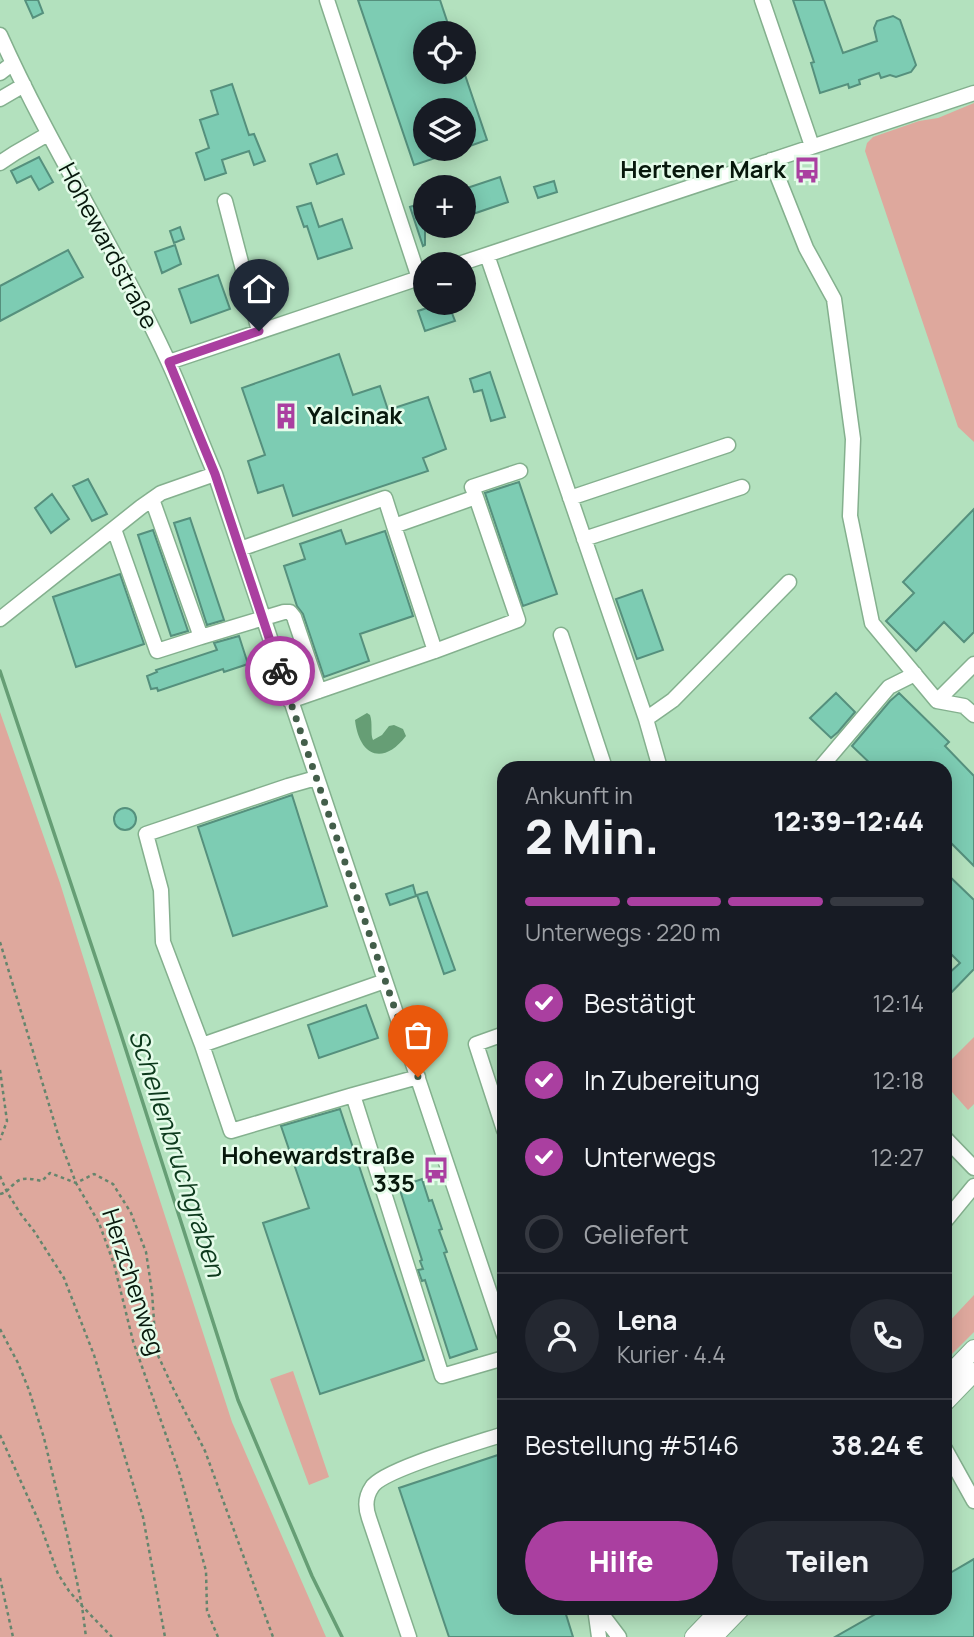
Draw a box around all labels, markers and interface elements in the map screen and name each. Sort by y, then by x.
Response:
map controls [413,21,476,315]
button: locate [413,21,476,84]
button: layers [413,98,476,161]
place label: Hertener Mark [620,152,787,185]
bus stop icon: Hertener Mark [792,155,822,185]
street label: Hohewardstraße [52,156,167,334]
button: + [413,175,476,238]
button: − [413,252,476,315]
pin [229,259,289,331]
icon: home [240,270,278,308]
place label: Yalcinak [307,398,403,431]
building icon: Yalcinak [271,401,301,431]
courier [245,636,315,706]
icon: bike [261,652,299,690]
text: Ankunft in [525,779,633,811]
text: 12:39–12:44 [773,803,924,839]
text: 2 Min. [525,805,659,868]
text: Unterwegs · 220 m [525,916,720,948]
icon: check [525,984,563,1022]
text: Bestätigt [584,985,696,1021]
text: 12:14 [873,987,924,1019]
pin [388,1005,448,1077]
icon: bag [399,1016,437,1054]
water label: Schellenbruchgraben [121,1025,235,1282]
icon: check [525,1061,563,1099]
text: In Zubereitung [584,1062,760,1098]
text: 12:18 [873,1064,924,1096]
place label: Hohewardstraße 335 [221,1138,415,1199]
icon: check [525,1138,563,1176]
text: Unterwegs [584,1139,716,1175]
text: 12:27 [870,1141,924,1173]
bus stop icon: Hohewardstraße 335 [421,1155,451,1185]
street label: Herzchenweg [95,1204,174,1359]
text: Geliefert [584,1216,689,1252]
button: person [525,1299,599,1373]
button: phone [850,1299,924,1373]
text: Lena [617,1302,677,1338]
text: Kurier · 4.4 [617,1338,726,1370]
text: Bestellung #5146 [525,1427,739,1463]
text: 38.24 € [831,1427,924,1463]
button: Hilfe [525,1521,718,1601]
button: Teilen [732,1521,924,1601]

